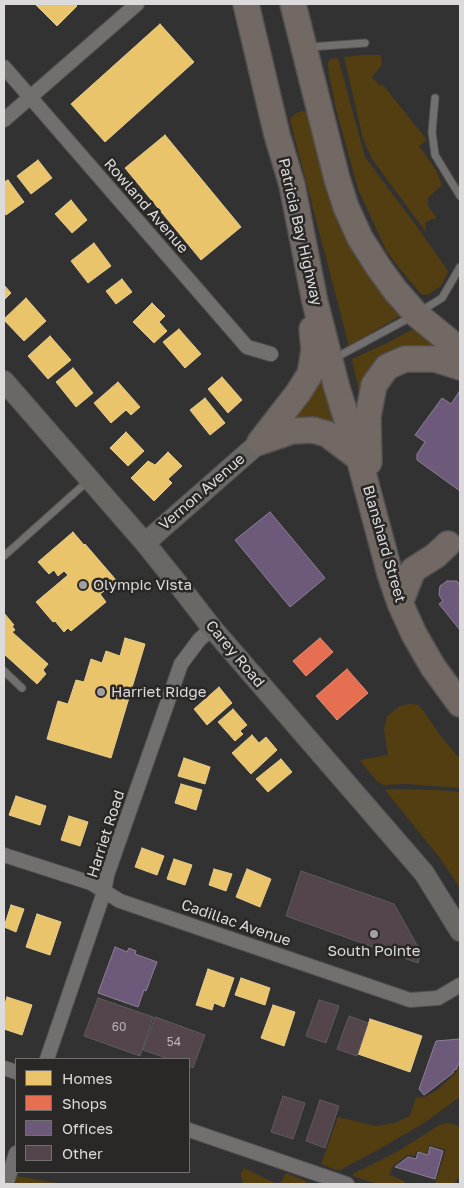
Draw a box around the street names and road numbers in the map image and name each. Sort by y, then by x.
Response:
street label: Rowland Avenue [100,155,192,257]
street label: Patricia Bay Highway [274,157,326,307]
street label: Vernon Avenue [155,450,249,534]
street label: Blanshard Street [359,483,409,605]
street label: Carey Road [202,617,268,691]
street label: Harriet Road [83,788,129,880]
street label: Cadillac Avenue [179,896,293,950]

